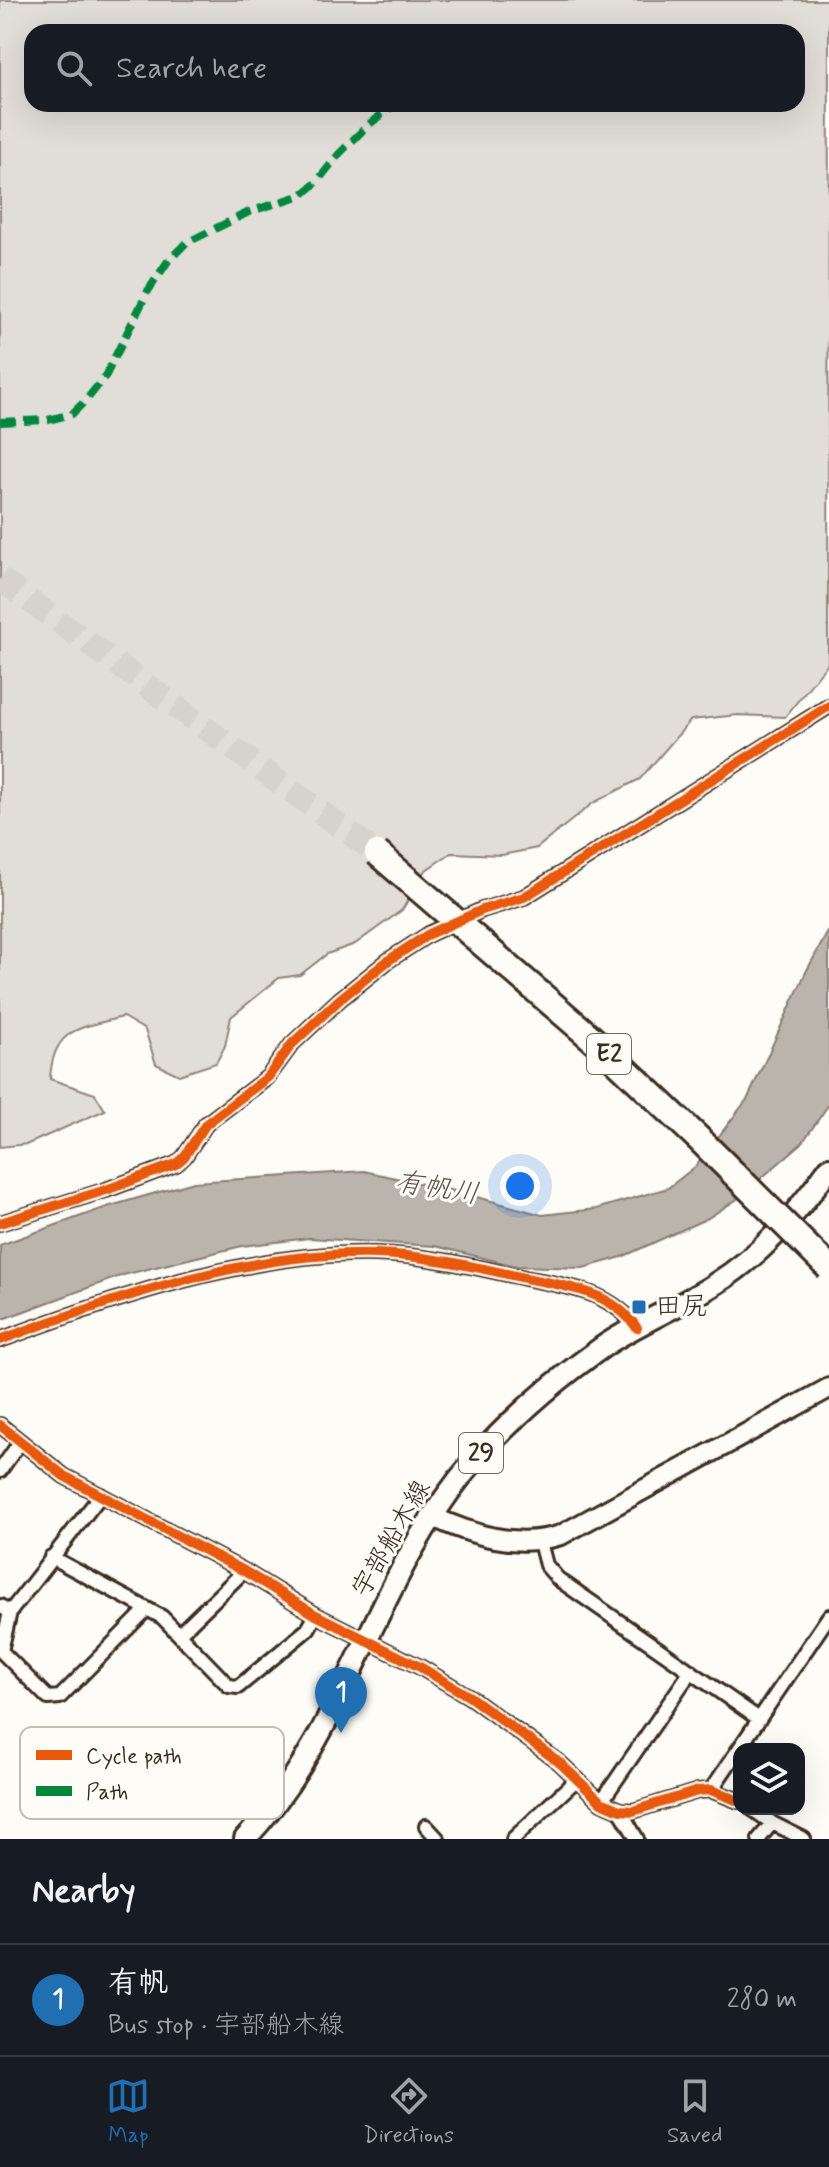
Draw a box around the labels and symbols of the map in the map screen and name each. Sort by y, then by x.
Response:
road number: E2 [587,1034,631,1074]
water label: 有帆川 [393,1164,481,1214]
your location [500,1166,540,1206]
place label: 田尻 [655,1290,707,1324]
marker: 田尻 [630,1298,648,1316]
road number: 29 [459,1433,503,1473]
street label: 宇部船木線 [345,1474,439,1604]
pin: 1 [315,1667,367,1733]
legend [20,1727,284,1819]
text: Cycle path [86,1743,182,1771]
text: Path [86,1779,128,1807]

